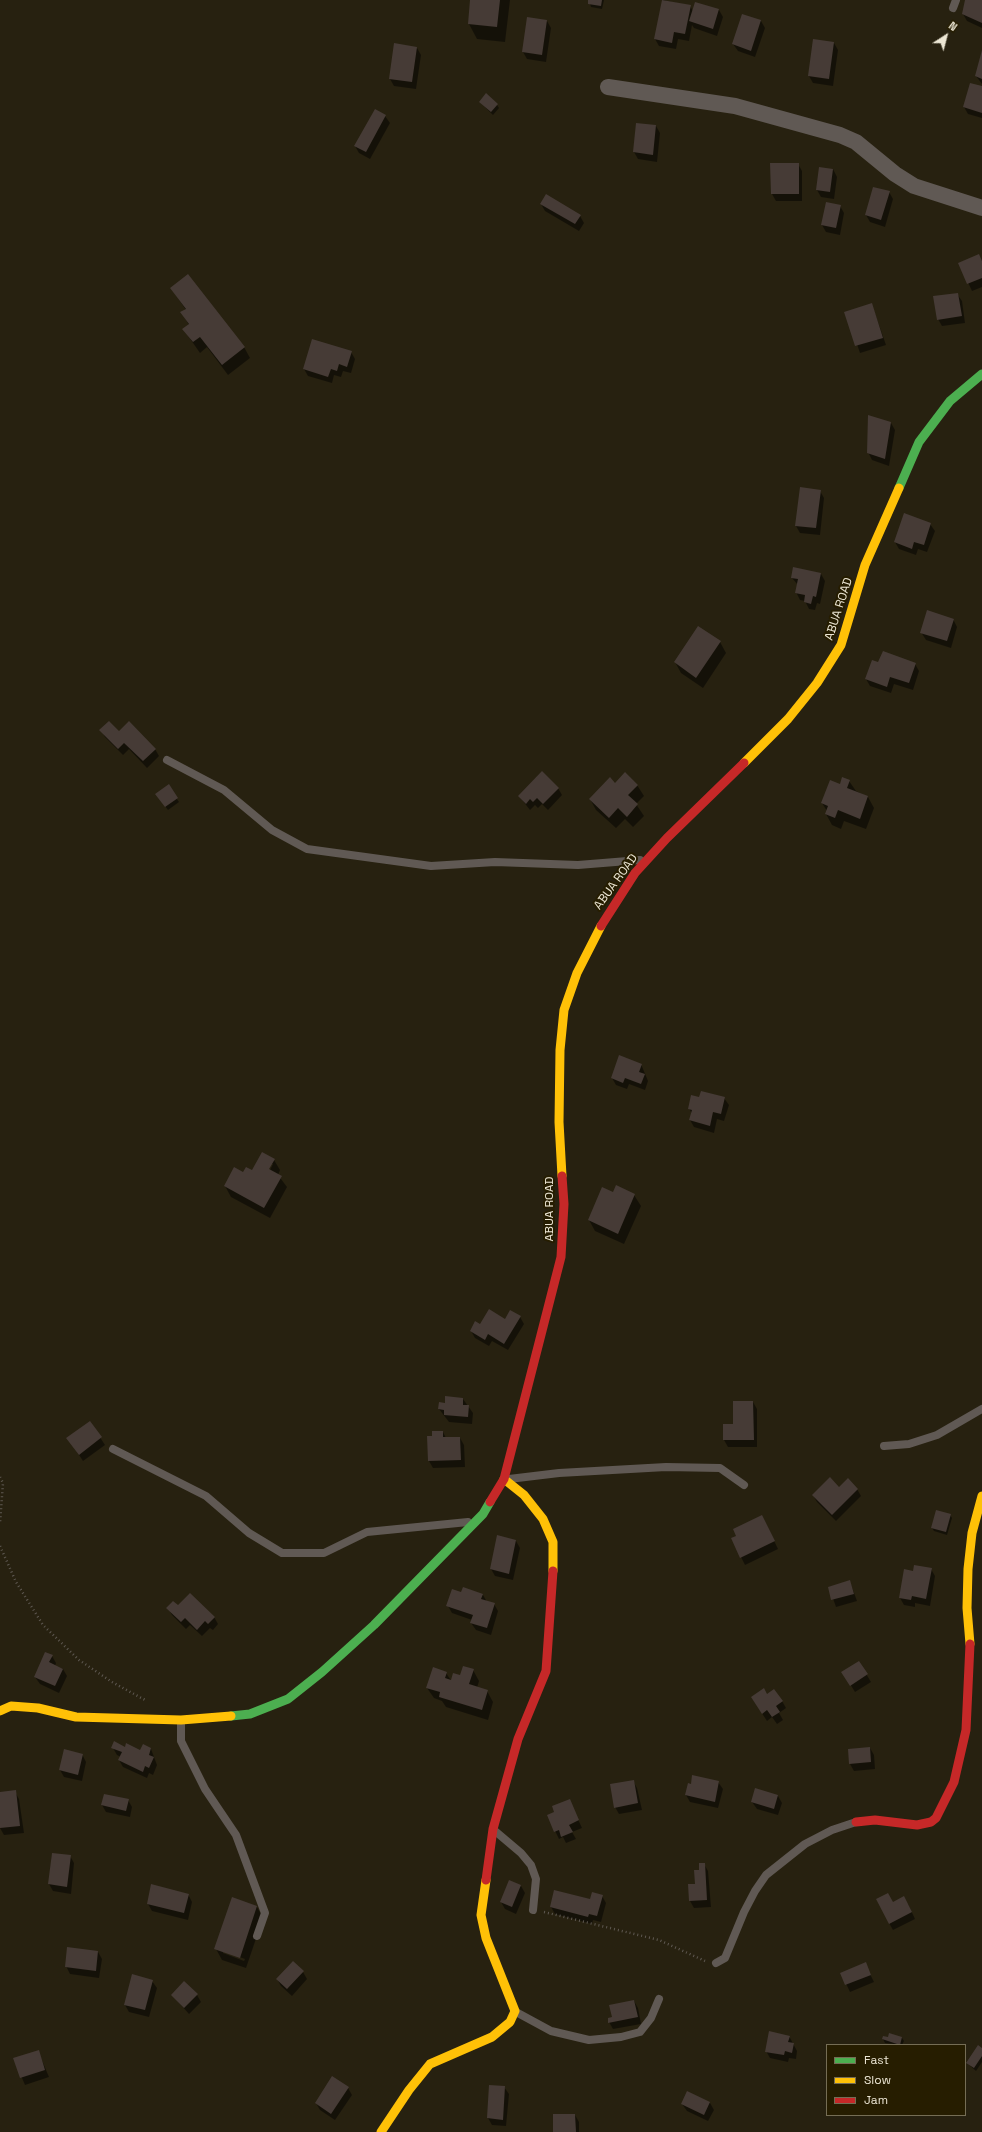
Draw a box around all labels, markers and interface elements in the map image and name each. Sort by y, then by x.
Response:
north arrow [926,16,966,56]
text: N [946,18,960,34]
street label: ABUA ROAD [822,576,856,642]
street label: ABUA ROAD [591,851,641,913]
street label: ABUA ROAD [543,1177,557,1241]
legend [826,2044,966,2116]
text: Fast [864,2052,889,2068]
text: Slow [864,2072,891,2088]
text: Jam [864,2092,888,2108]

